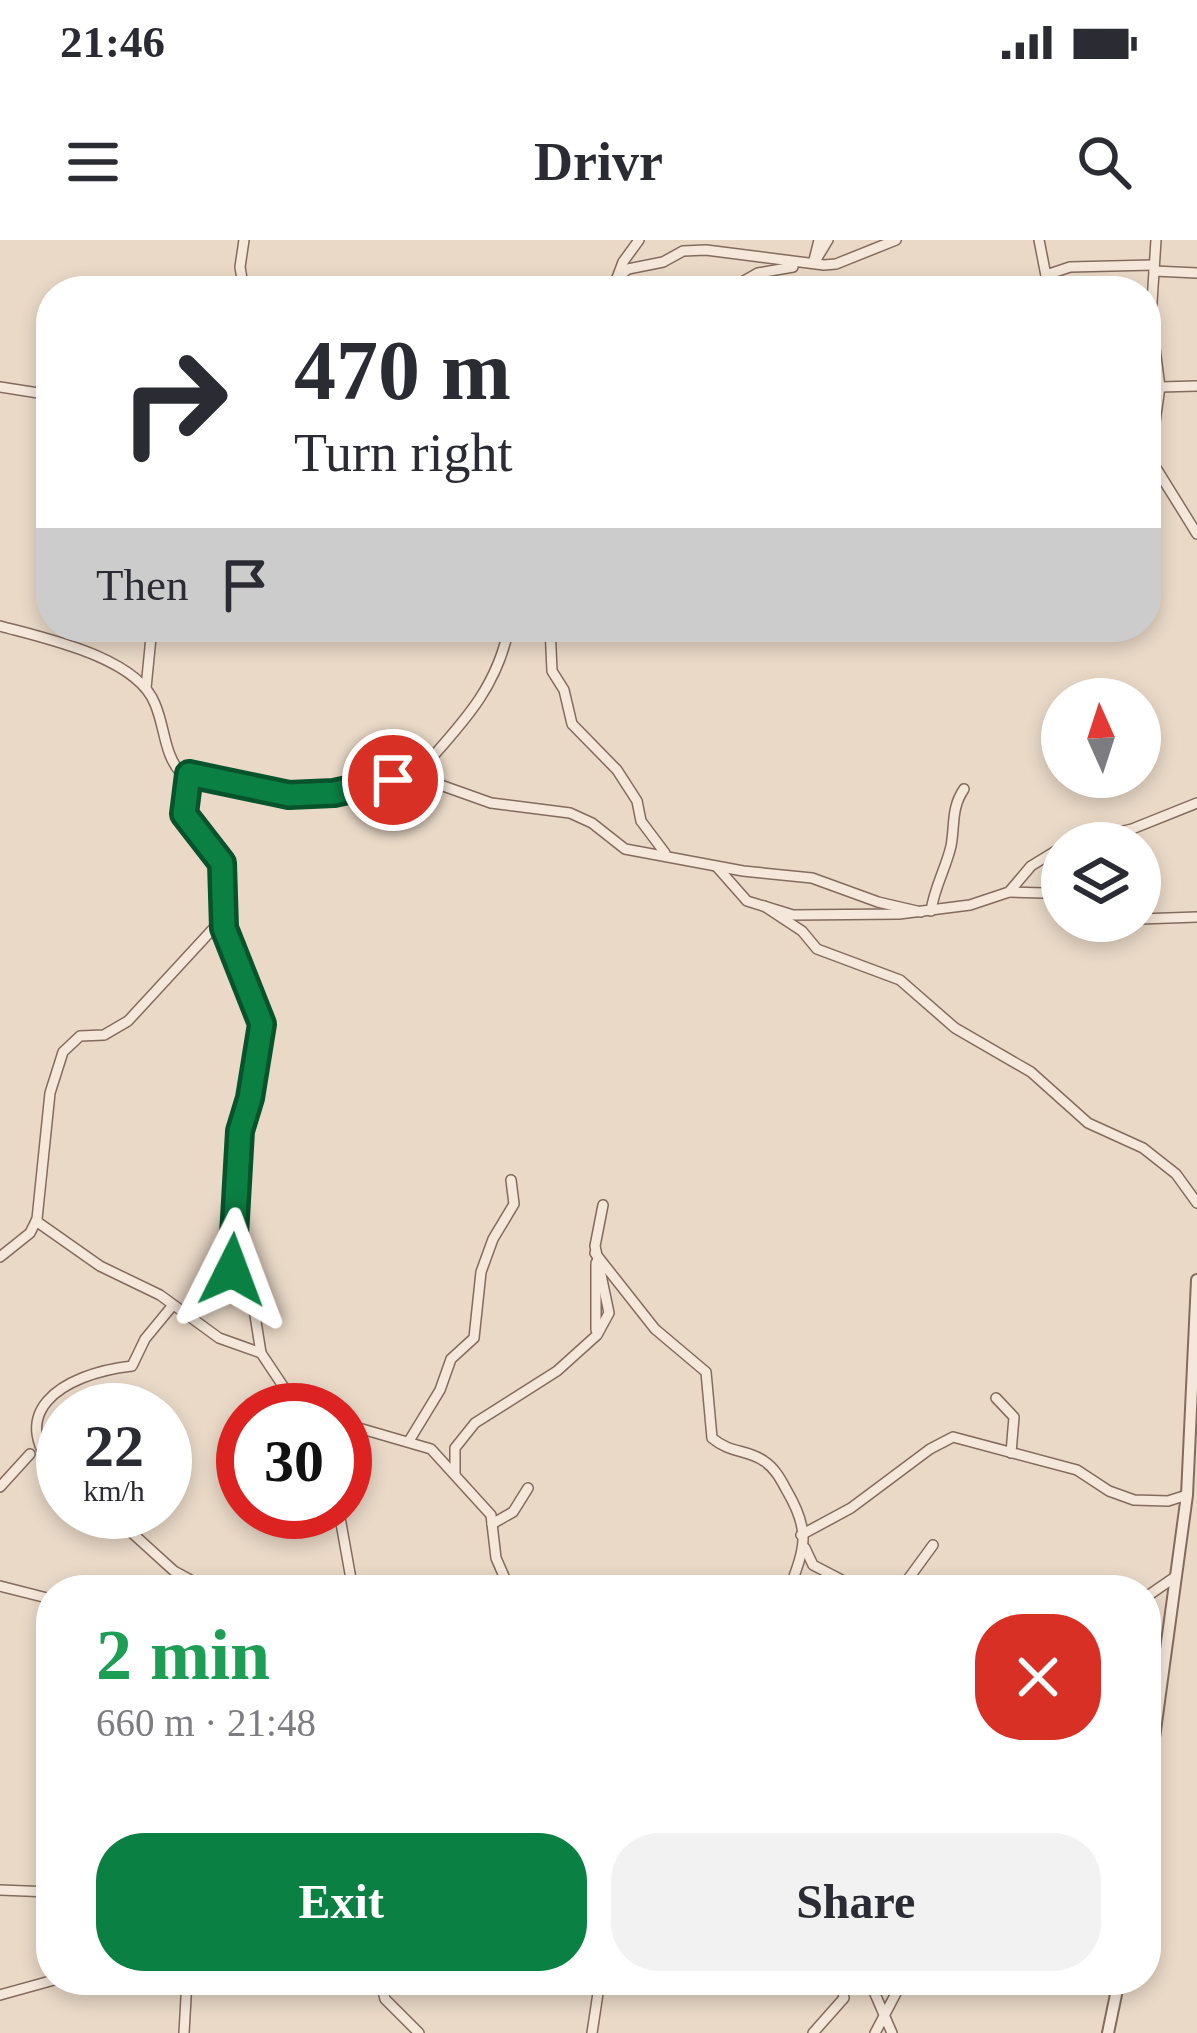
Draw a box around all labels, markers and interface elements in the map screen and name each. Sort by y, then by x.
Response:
text: 21:46 [60,17,165,67]
icon: menu [60,129,126,195]
icon: search [1071,129,1137,195]
text: Drivr [534,132,663,192]
icon: right [96,324,252,480]
text: 470 m [294,324,511,417]
text: Turn right [294,423,513,483]
icon: arrive [212,552,278,618]
text: Then [96,560,188,610]
north arrow [1041,678,1161,798]
map controls [1041,678,1161,942]
pin [342,729,444,831]
icon: arrive [360,747,426,813]
button: layers [1041,822,1161,942]
position arrow [169,1207,295,1333]
speed limit sign: 30 [216,1383,372,1539]
text: 22 [84,1413,144,1479]
text: km/h [83,1474,145,1507]
button: close [975,1614,1101,1740]
text: 2 min [96,1615,270,1695]
text: 660 m · 21:48 [96,1701,316,1744]
button: Exit [96,1833,587,1971]
button: Share [611,1833,1101,1971]

